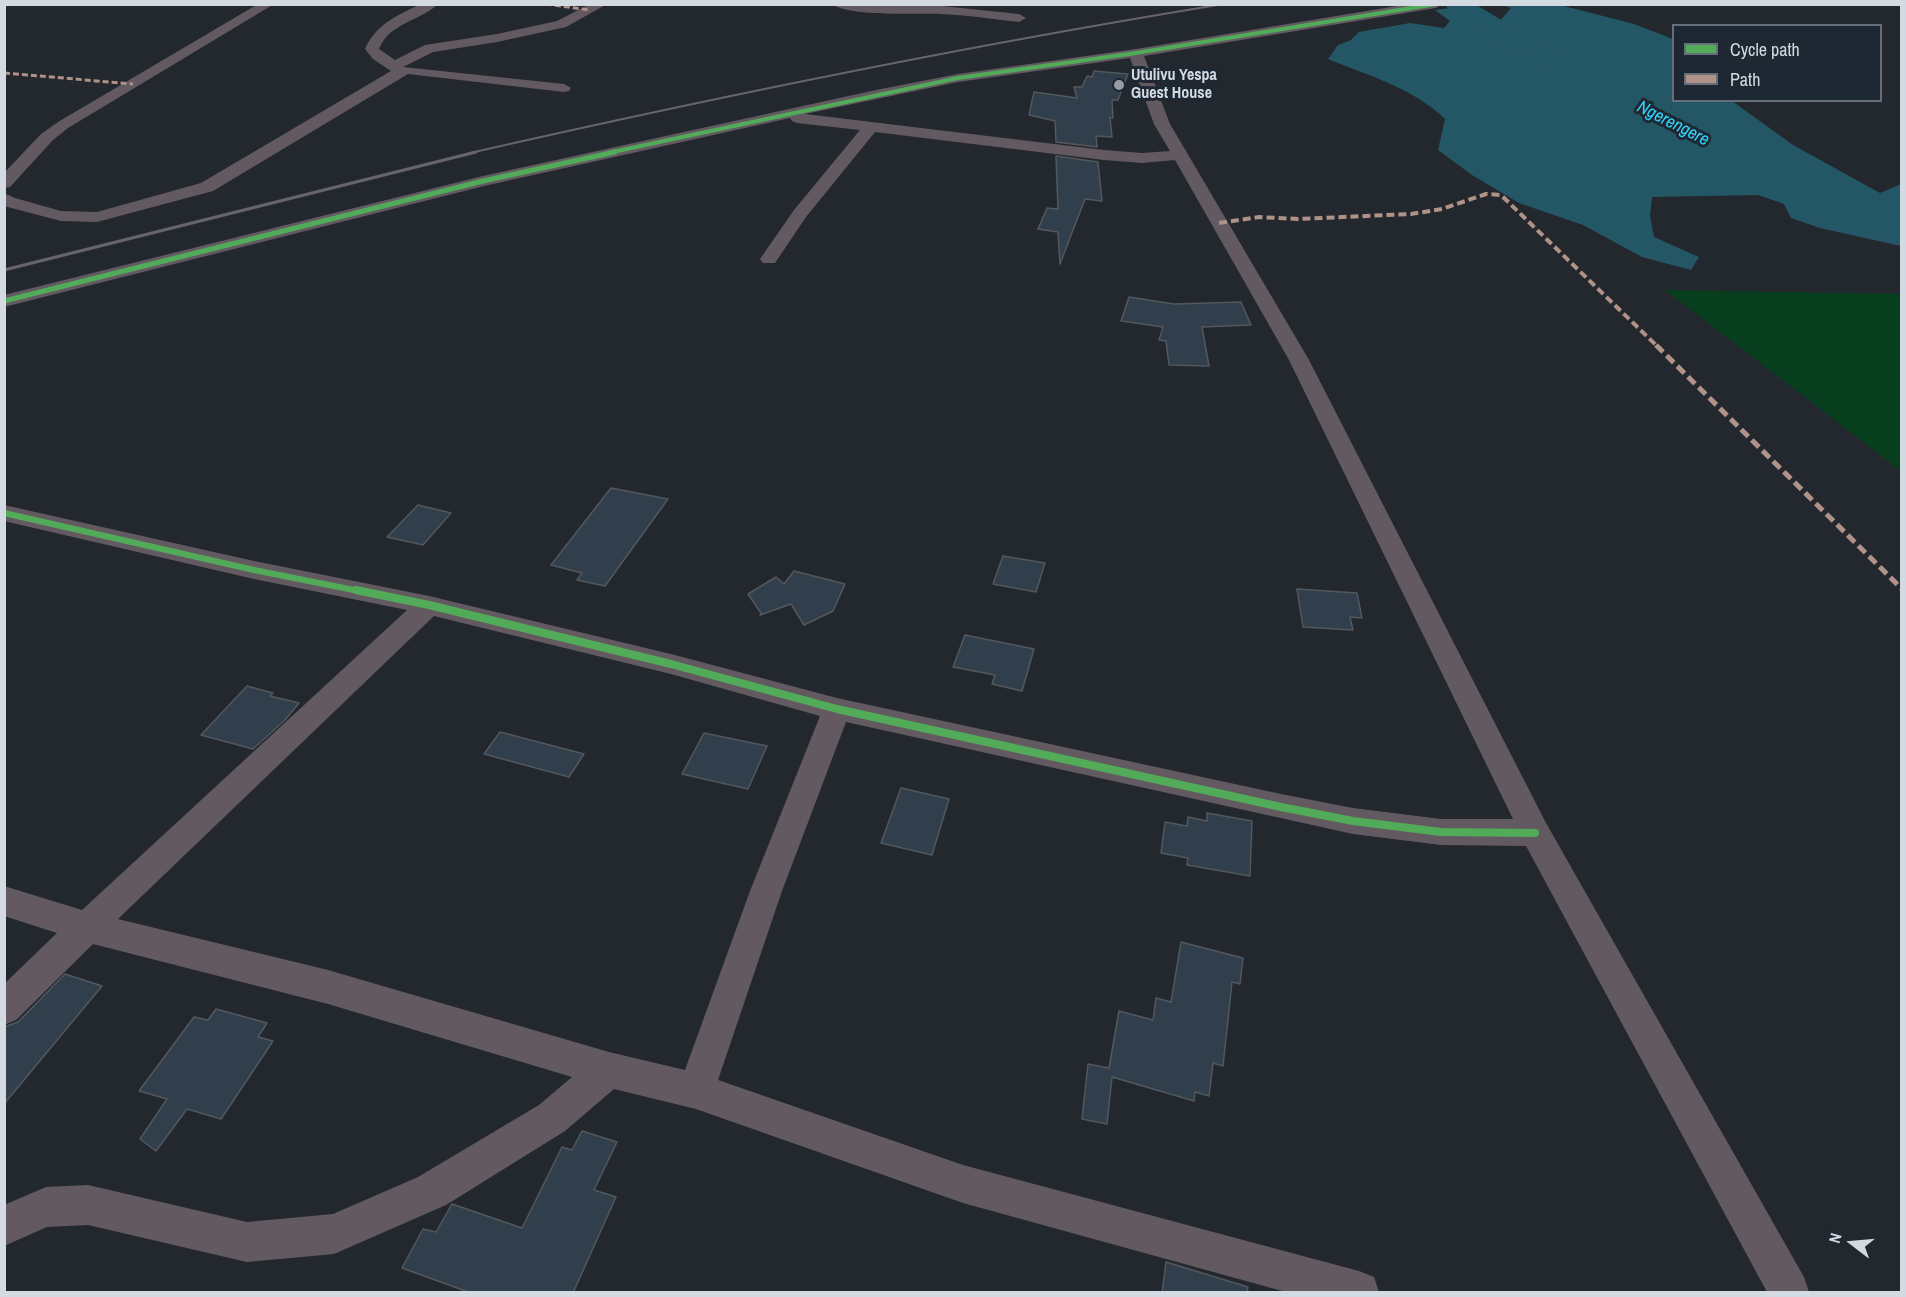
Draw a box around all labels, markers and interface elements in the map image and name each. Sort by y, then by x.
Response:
legend [1672,24,1882,102]
text: Cycle path [1730,37,1800,62]
place label: Utulivu Yespa Guest House [1131,66,1217,104]
text: Path [1730,67,1760,92]
marker: Utulivu Yespa Guest House [1112,78,1126,92]
water label: Ngerengere [1633,97,1713,151]
north arrow [1822,1213,1882,1273]
text: N [1823,1230,1847,1246]

